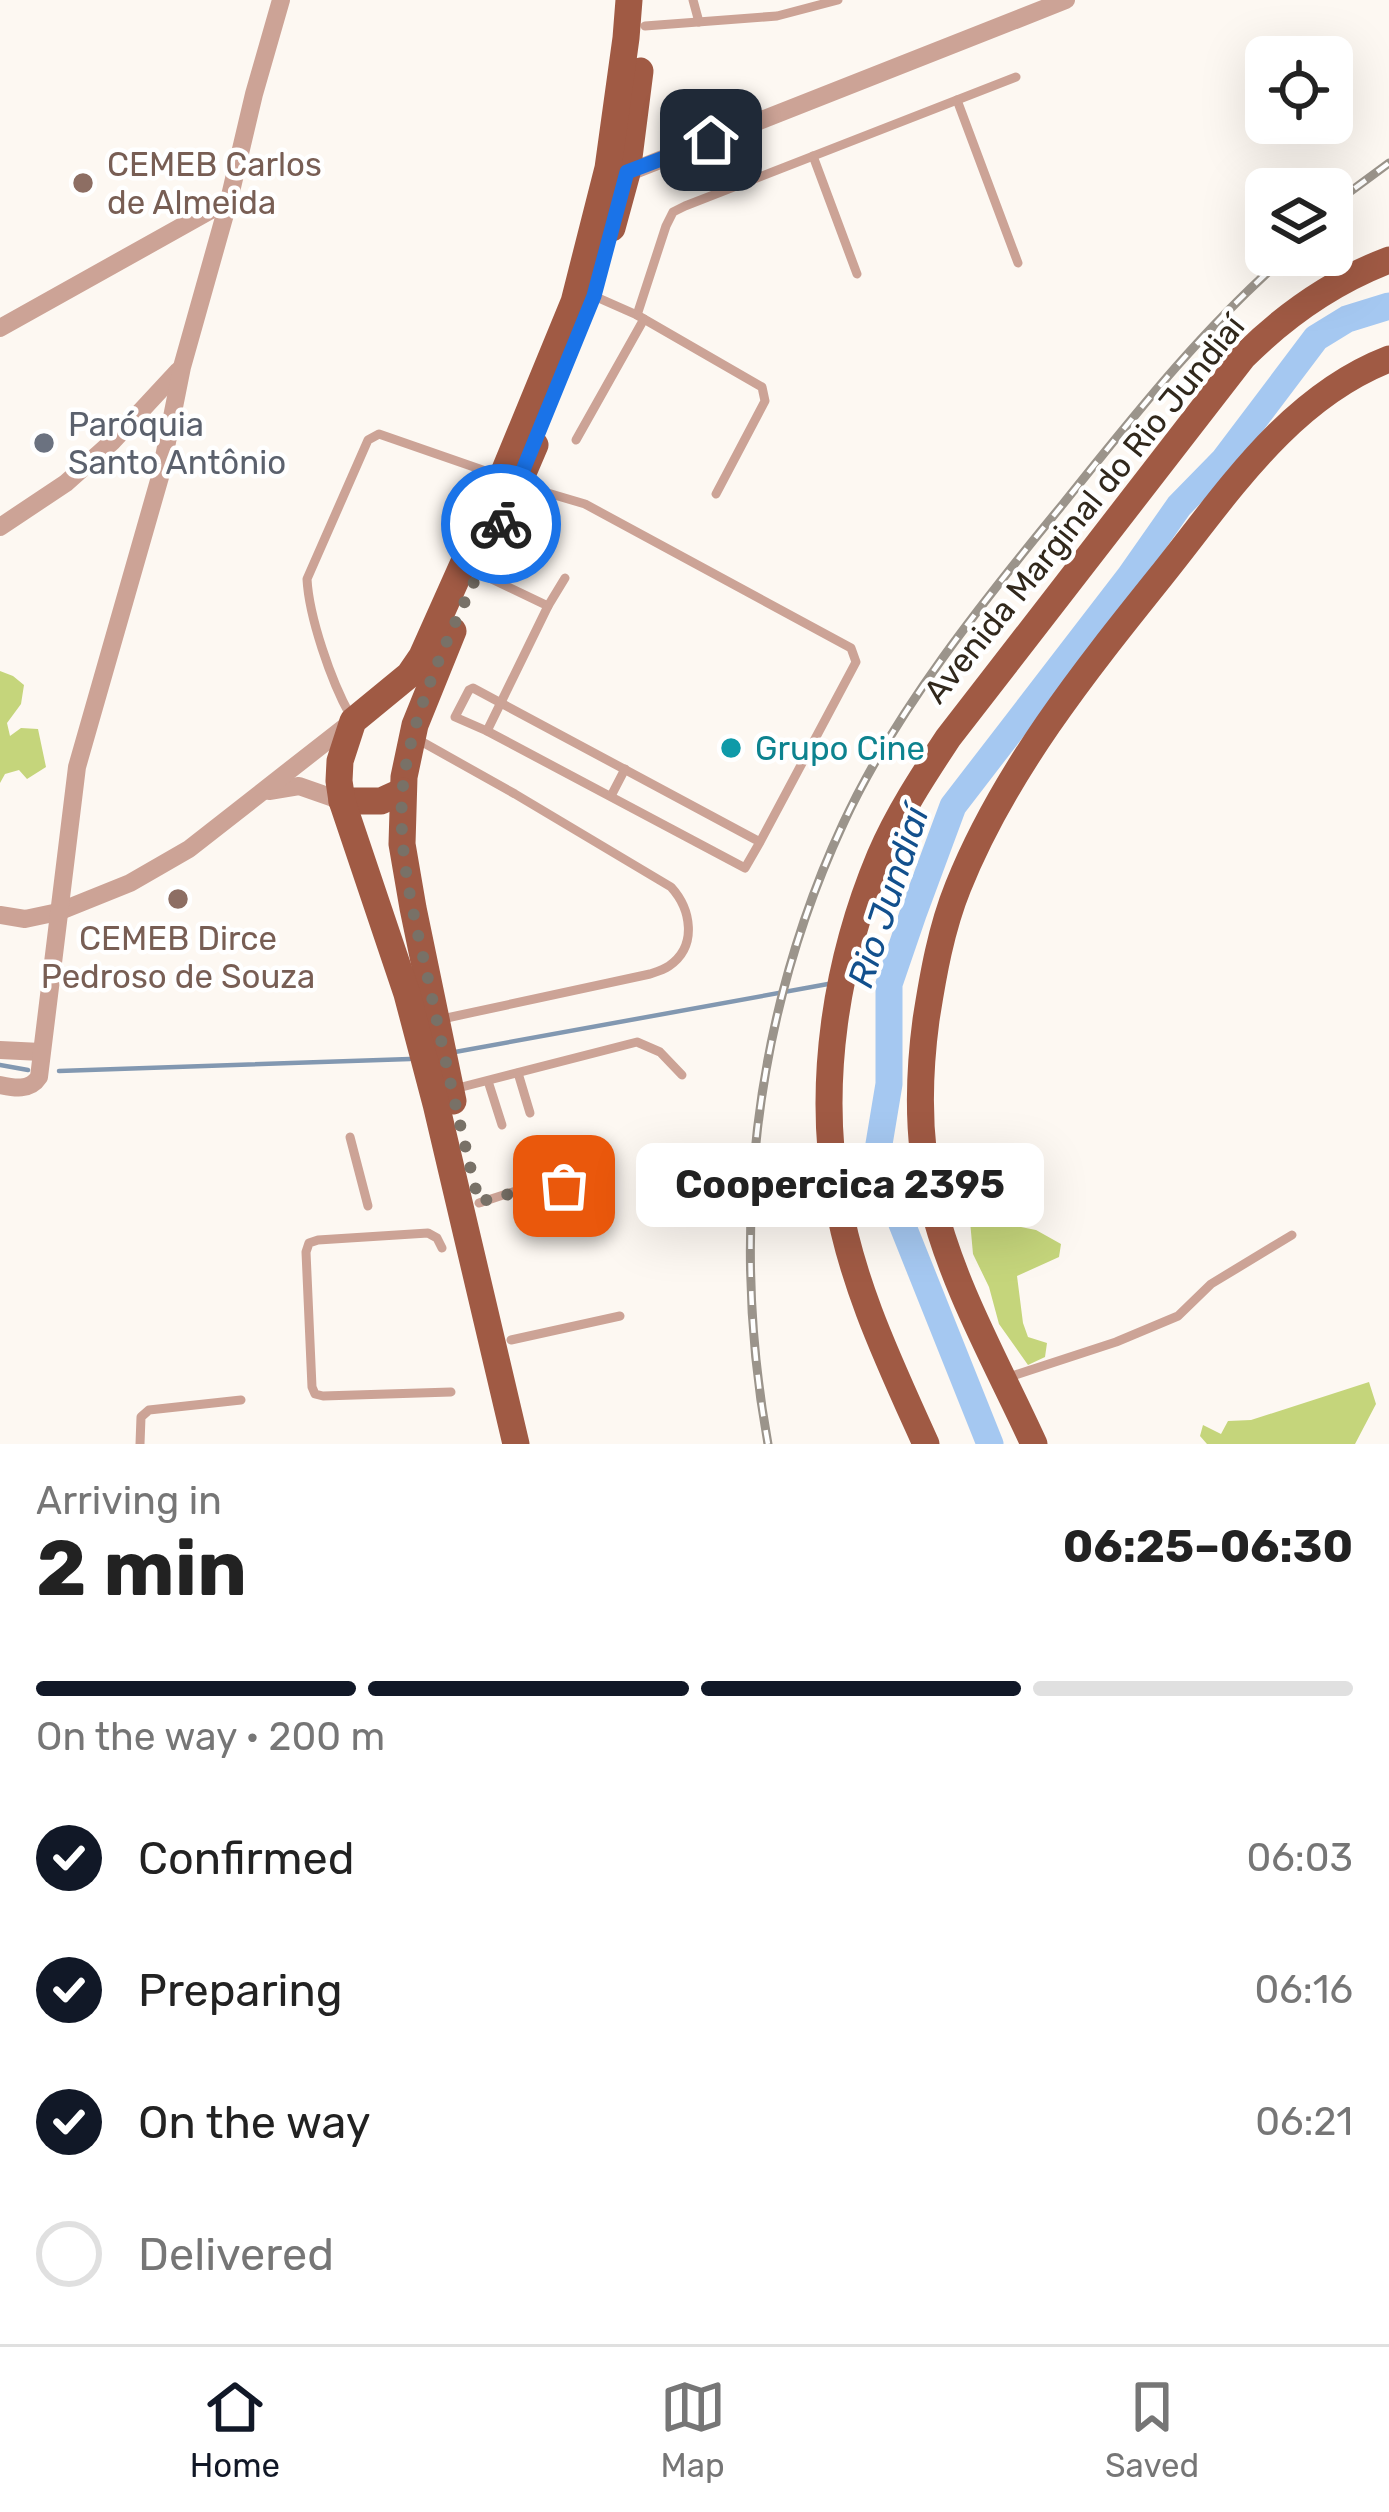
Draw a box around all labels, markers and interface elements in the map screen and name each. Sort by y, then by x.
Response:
map controls [1245,36,1353,276]
button: locate [1245,36,1353,144]
pin [660,89,762,191]
icon: home [678,107,744,173]
place label: CEMEB Carlos de Almeida [107,145,322,222]
button: layers [1245,168,1353,276]
marker: CEMEB Carlos de Almeida [70,170,96,196]
street label: Avenida Marginal do Rio Jundiaí [915,306,1254,711]
place label: Paróquia Santo Antônio [68,405,286,482]
marker: Paróquia Santo Antônio [31,430,57,456]
courier [441,464,561,584]
icon: bike [468,491,534,557]
place label: Grupo Cine [755,729,925,768]
marker: Grupo Cine [718,735,744,761]
water label: Rio Jundiaí [838,796,939,993]
marker: CEMEB Dirce Pedroso de Souza [165,886,191,912]
place label: CEMEB Dirce Pedroso de Souza [41,919,315,996]
pin [513,1135,615,1237]
callout: Coopercica 2395 [636,1144,1044,1228]
icon: bag [531,1153,597,1219]
text: Coopercica 2395 [675,1162,1005,1208]
text: Arriving in [36,1478,222,1524]
text: 06:25–06:30 [1063,1520,1353,1573]
text: 2 min [36,1522,247,1615]
text: On the way · 200 m [36,1714,385,1760]
icon: check [36,1825,102,1891]
text: Confirmed [138,1832,355,1885]
text: 06:03 [1247,1835,1353,1881]
icon: check [36,1957,102,2023]
text: Preparing [138,1964,343,2017]
text: 06:16 [1255,1967,1353,2013]
icon: check [36,2089,102,2155]
text: On the way [138,2096,371,2149]
text: 06:21 [1255,2099,1353,2145]
text: Delivered [138,2228,334,2281]
tab: Home [190,2374,280,2485]
tab: Map [660,2374,726,2485]
tab: Saved [1105,2374,1199,2485]

